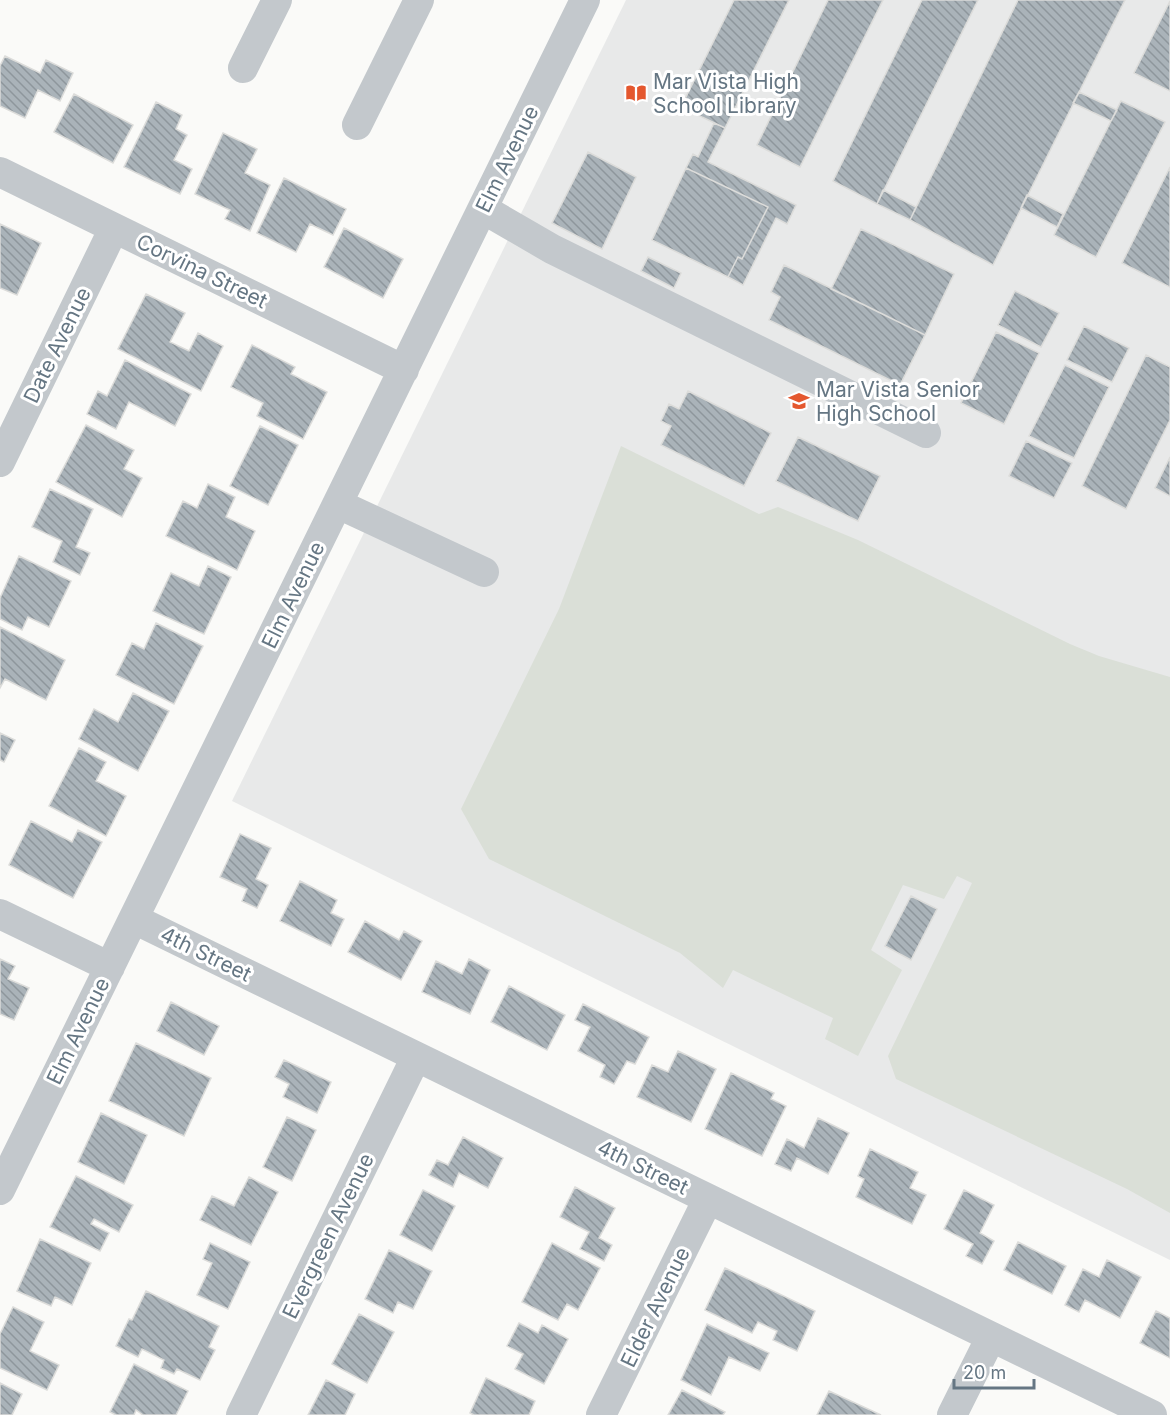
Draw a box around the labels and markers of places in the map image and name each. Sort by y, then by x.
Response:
place label: Mar Vista High School Library [653,69,799,118]
library icon: Mar Vista High School Library [624,81,648,105]
place label: Mar Vista Senior High School [816,377,980,426]
school or university icon: Mar Vista Senior High School [787,389,811,413]

